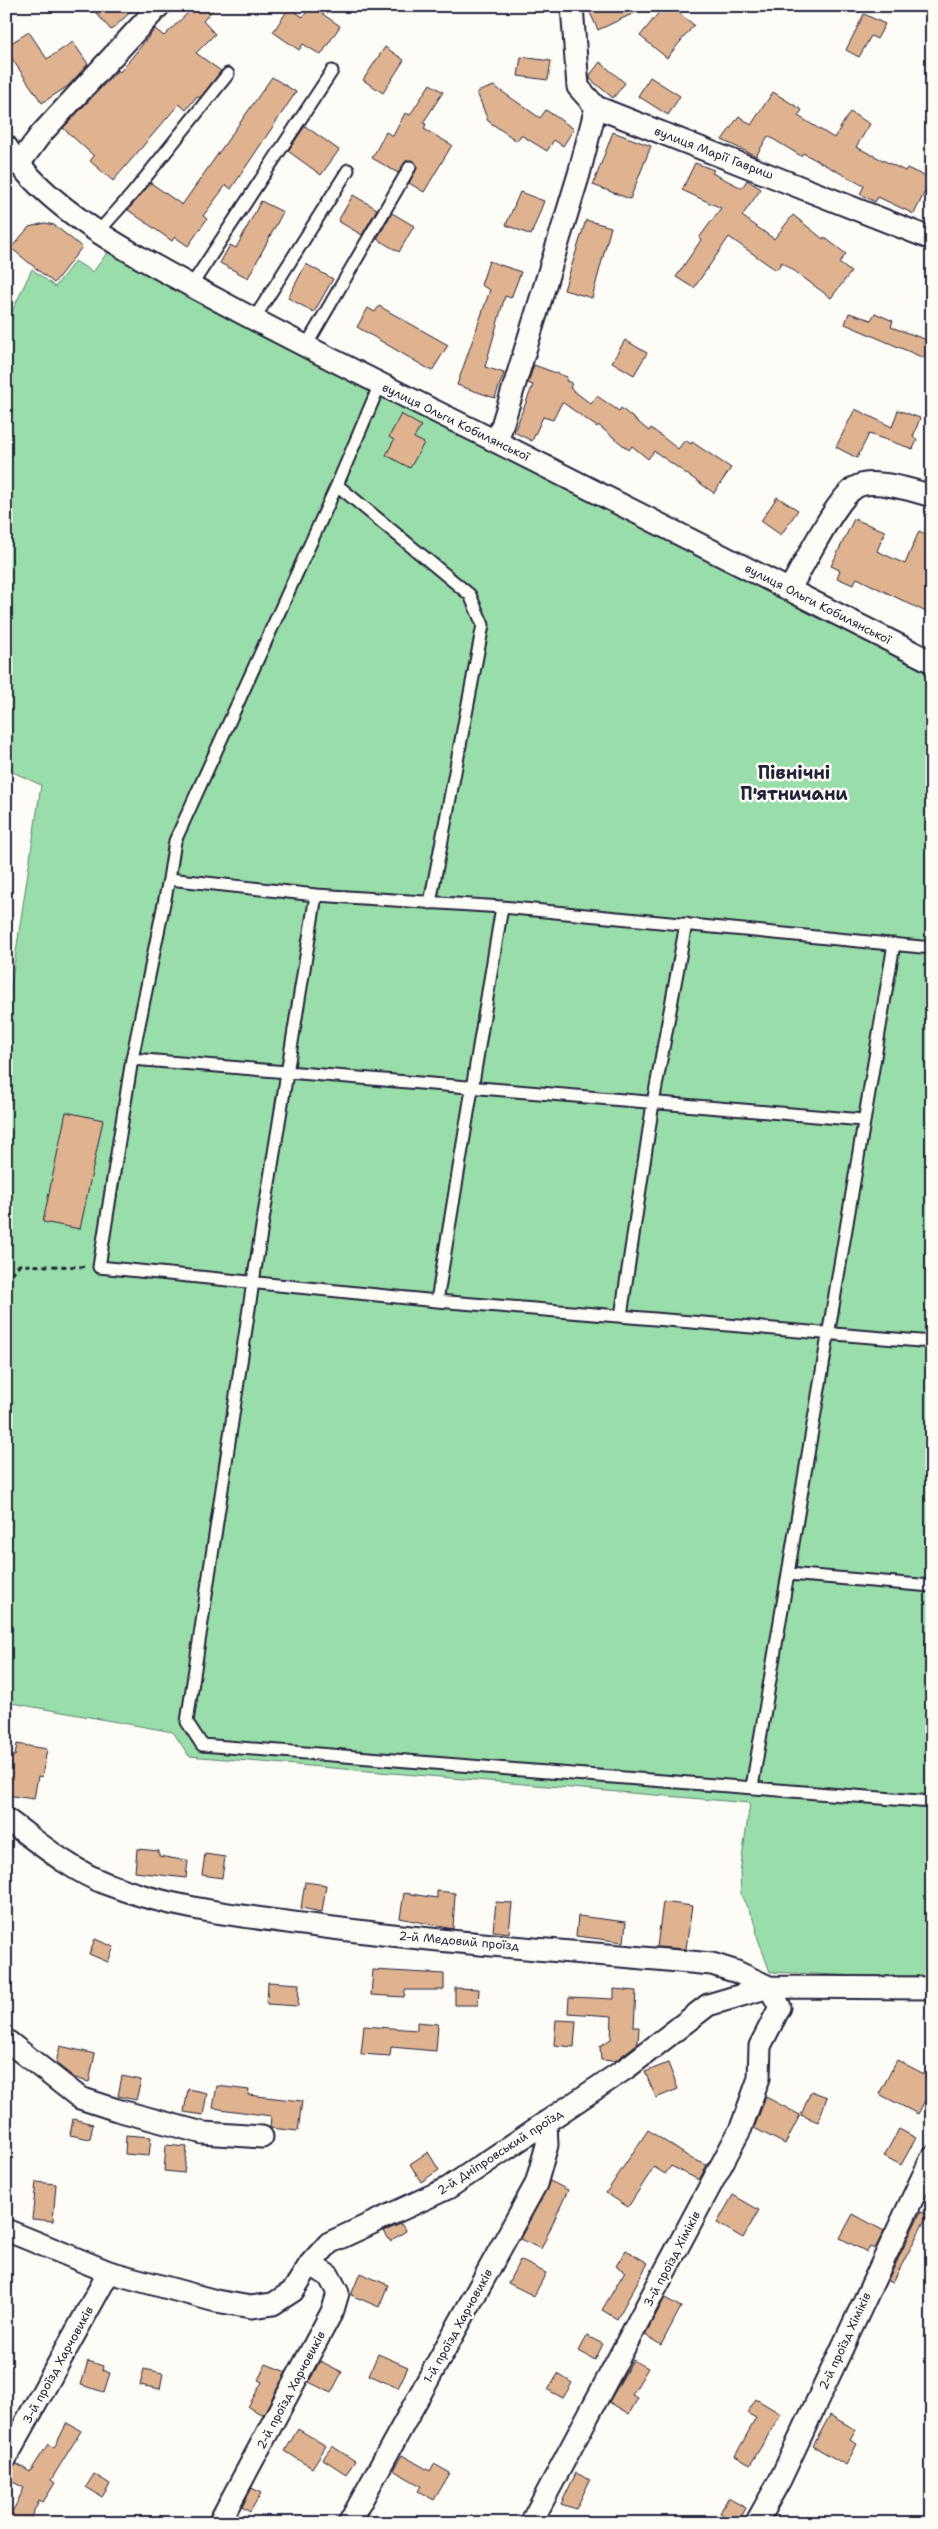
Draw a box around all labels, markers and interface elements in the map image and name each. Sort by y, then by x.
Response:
street label: вулиця Марії Гавриш [652,123,776,183]
street label: вулиця Ольги Кобилянської [380,379,533,465]
street label: вулиця Ольги Кобилянської [742,560,894,648]
district label: Північні П'ятничани [740,761,848,806]
street label: 2-й Медовий проїзд [398,1928,520,1954]
street label: 2-й Дніпровський проїзд [434,2105,566,2199]
street label: 3-й проїзд Хіміків [640,2208,704,2310]
street label: 1-й проїзд Харчовиків [420,2266,496,2386]
street label: 2-й проїзд Хіміків [815,2290,875,2392]
street label: 3-й проїзд Харчовиків [19,2303,97,2427]
street label: 2-й проїзд Харчовиків [253,2328,329,2452]

